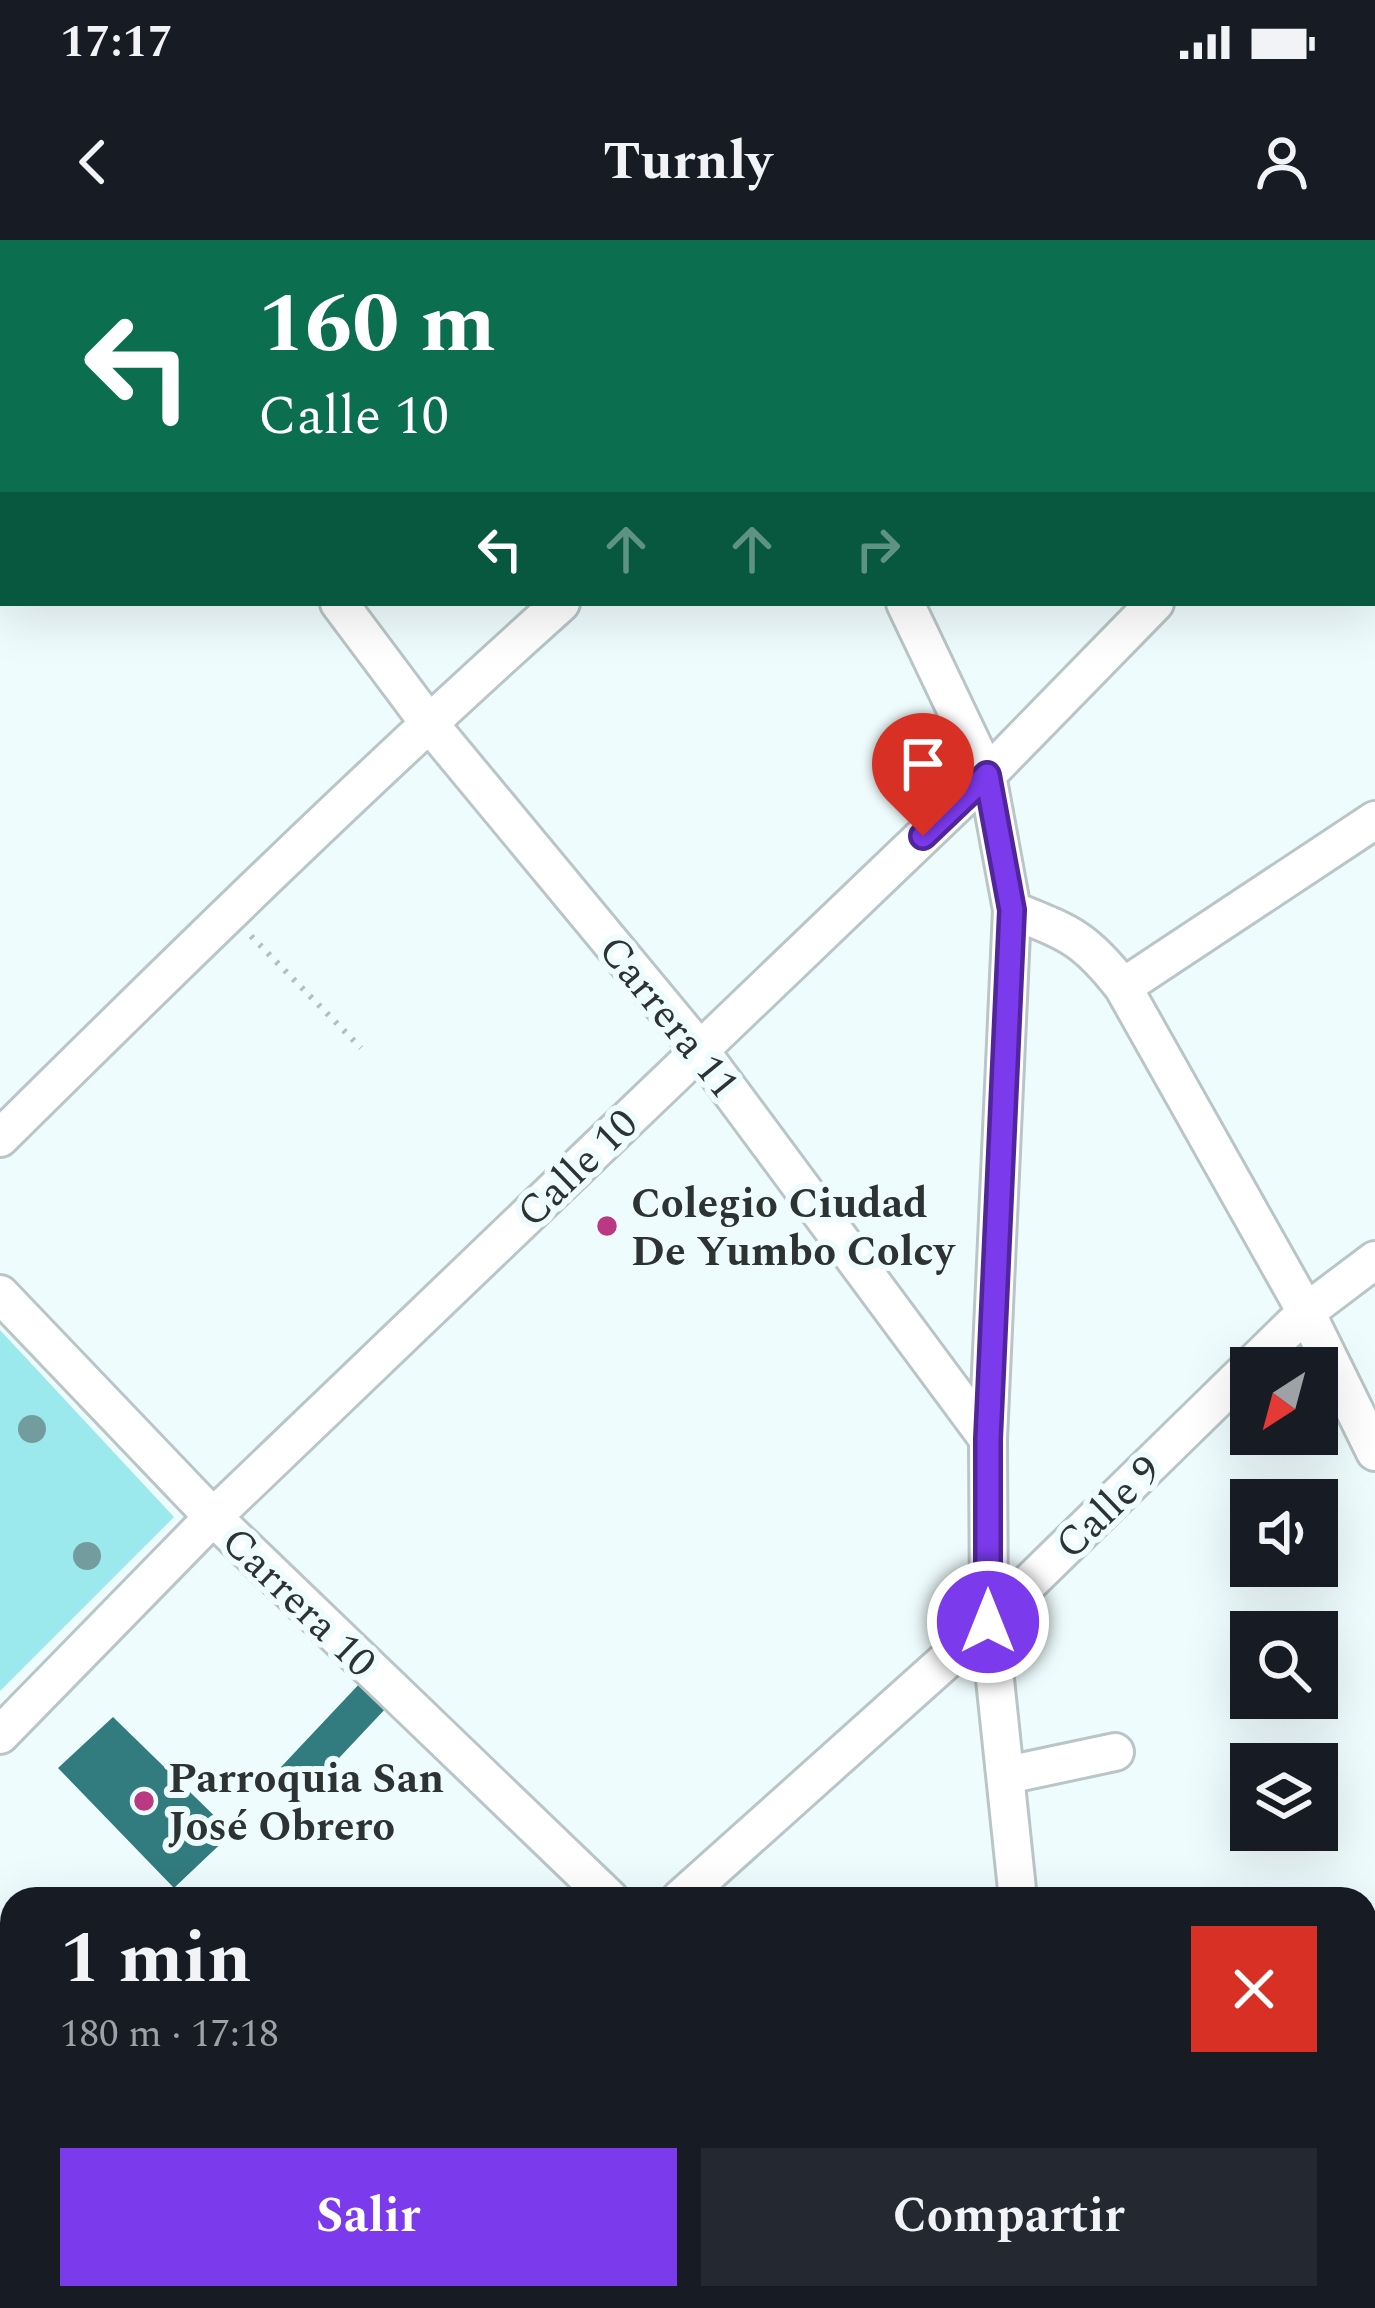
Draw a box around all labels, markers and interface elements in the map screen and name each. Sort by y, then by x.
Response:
text: 17:17 [60,8,173,77]
text: Turnly [603,121,772,203]
icon: back [60,129,126,195]
icon: person [1249,129,1315,195]
text: 160 m [258,261,496,389]
icon: left [60,288,216,444]
text: Calle 10 [258,376,449,458]
icon: left [467,516,533,582]
icon: ahead [593,516,659,582]
icon: ahead [719,516,785,582]
icon: right [845,516,911,582]
pin [872,713,974,836]
icon: arrive [890,731,956,797]
street label: Carrera 11 [582,922,754,1113]
street label: Calle 10 [502,1095,653,1243]
place label: Colegio Ciudad De Yumbo Colcy [631,1173,956,1284]
marker: Colegio Ciudad De Yumbo Colcy [594,1213,620,1239]
north arrow [1230,1347,1338,1455]
map controls [1230,1347,1338,1851]
street label: Calle 9 [1041,1441,1176,1575]
button: sound [1230,1479,1338,1587]
street label: Carrera 10 [206,1512,390,1693]
position arrow [925,1559,1051,1685]
button: search [1230,1611,1338,1719]
button: layers [1230,1743,1338,1851]
place label: Parroquia San José Obrero [168,1748,444,1859]
marker: Parroquia San José Obrero [131,1788,157,1814]
text: 1 min [60,1905,252,2014]
button: close [1191,1926,1317,2052]
text: 180 m · 17:18 [60,2005,279,2064]
button: Salir [60,2148,677,2286]
button: Compartir [701,2148,1317,2286]

